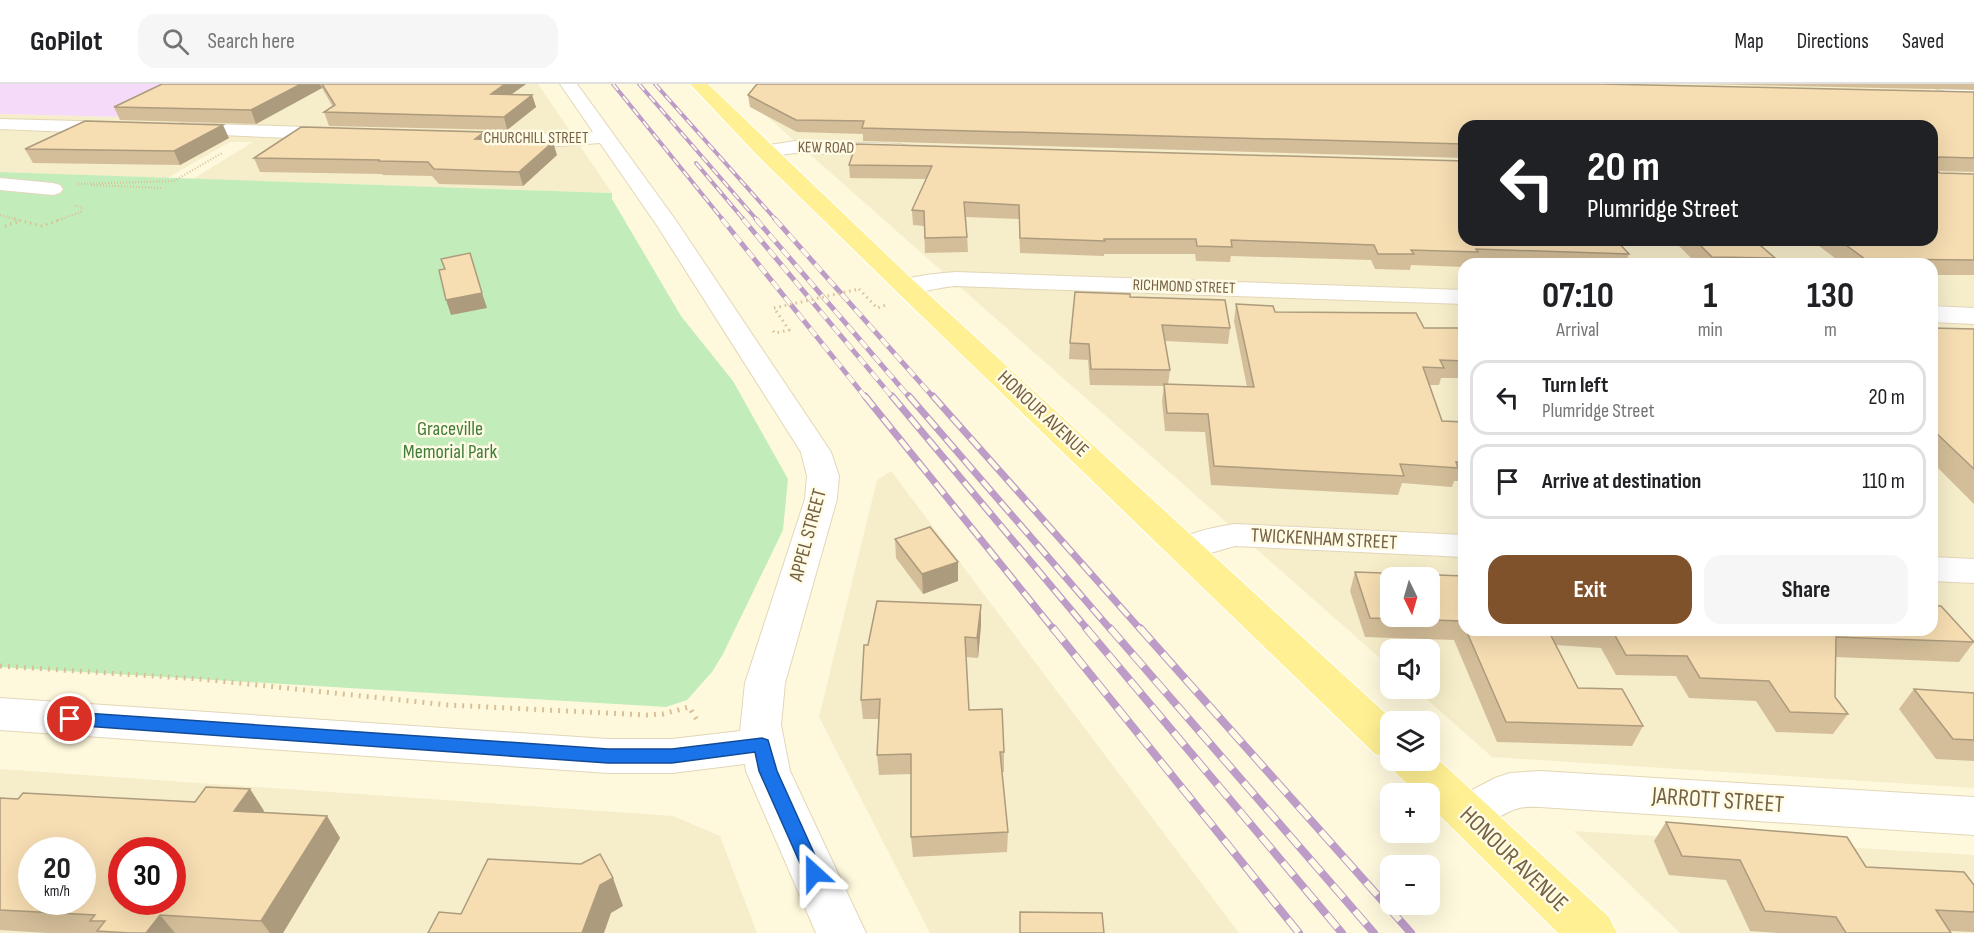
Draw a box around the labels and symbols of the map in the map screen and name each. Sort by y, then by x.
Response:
street label: CHURCHILL STREET [484,129,589,148]
street label: KEW ROAD [798,138,855,158]
street label: RICHMOND STREET [1132,276,1236,298]
street label: HONOUR AVENUE [992,366,1094,462]
park label: Graceville Memorial Park [403,417,498,464]
street label: APPEL STREET [784,486,832,585]
street label: TWICKENHAM STREET [1250,523,1398,555]
north arrow [1380,567,1440,627]
pin [44,693,95,744]
street label: JARROTT STREET [1650,781,1785,819]
street label: HONOUR AVENUE [1454,800,1574,918]
speed limit sign: 30 [108,837,186,915]
position arrow [782,841,846,905]

